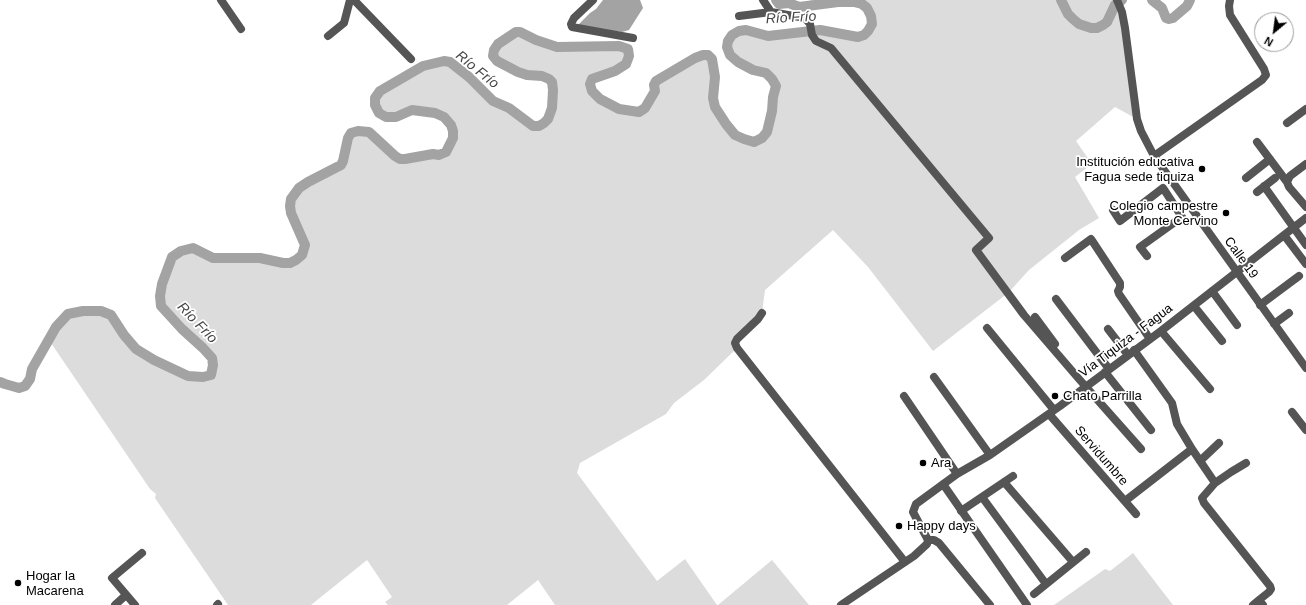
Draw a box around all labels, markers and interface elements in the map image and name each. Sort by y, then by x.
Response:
water label: Río Frío [765,8,817,28]
north arrow [1254,12,1294,52]
text: N [1262,34,1275,49]
water label: Río Frío [452,48,502,92]
place label: Institución educativa Fagua sede tiquiza [1076,154,1194,185]
marker: Institución educativa Fagua sede tiquiza [1197,164,1207,174]
place label: Colegio campestre Monte Cervino [1110,198,1218,229]
marker: Colegio campestre Monte Cervino [1221,208,1231,218]
street label: Calle 19 [1221,234,1261,282]
water label: Río Frío [173,299,221,347]
street label: Vía Tiquiza - Fagua [1076,301,1176,381]
place label: Chato Parrilla [1063,388,1142,404]
marker: Chato Parrilla [1050,391,1060,401]
street label: Servidumbre [1071,423,1131,489]
place label: Ara [931,455,951,471]
marker: Ara [918,458,928,468]
place label: Happy days [907,518,976,534]
marker: Happy days [894,521,904,531]
place label: Hogar la Macarena [26,568,84,599]
marker: Hogar la Macarena [13,578,23,588]

